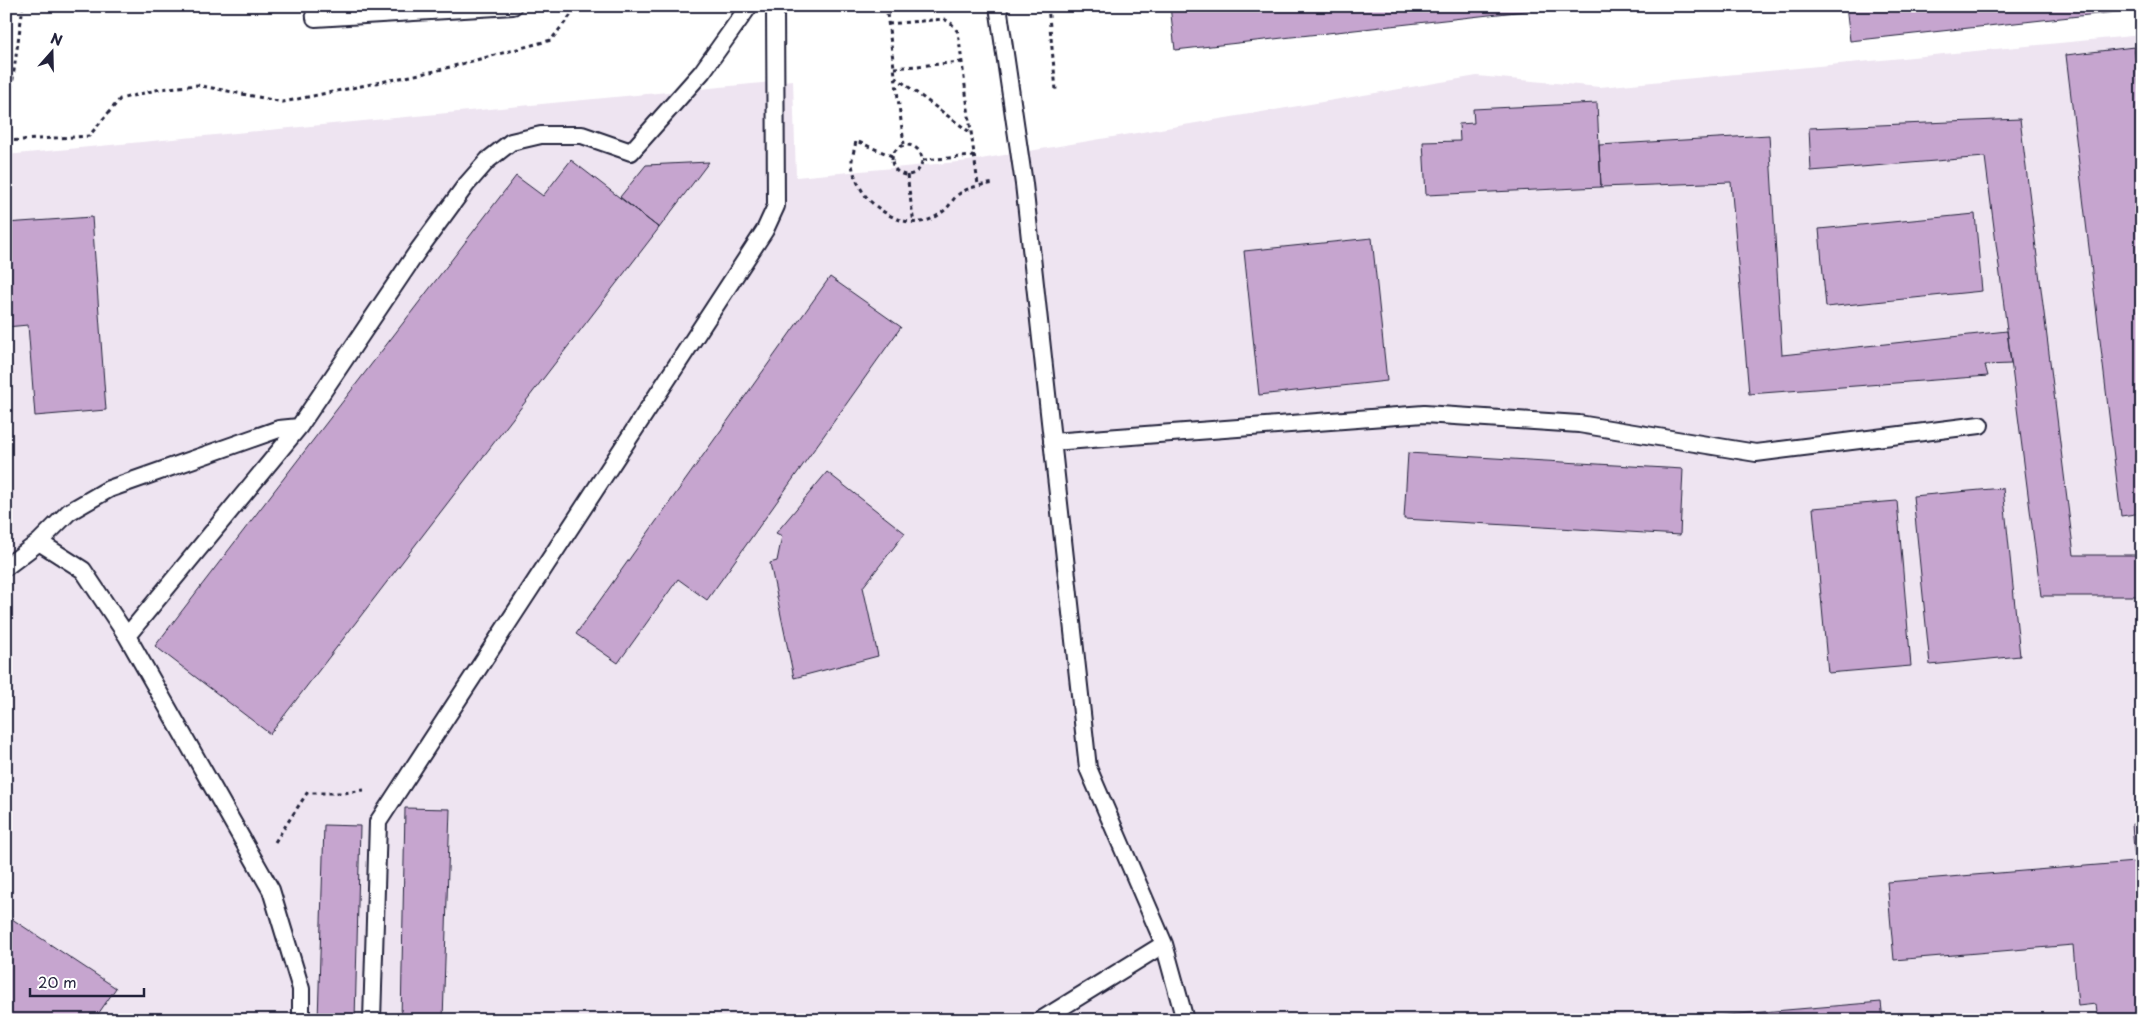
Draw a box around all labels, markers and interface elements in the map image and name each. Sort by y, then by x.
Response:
north arrow [28,28,78,78]
text: N [48,28,65,51]
scale bar [30,966,144,998]
text: 20 m [38,970,77,993]

